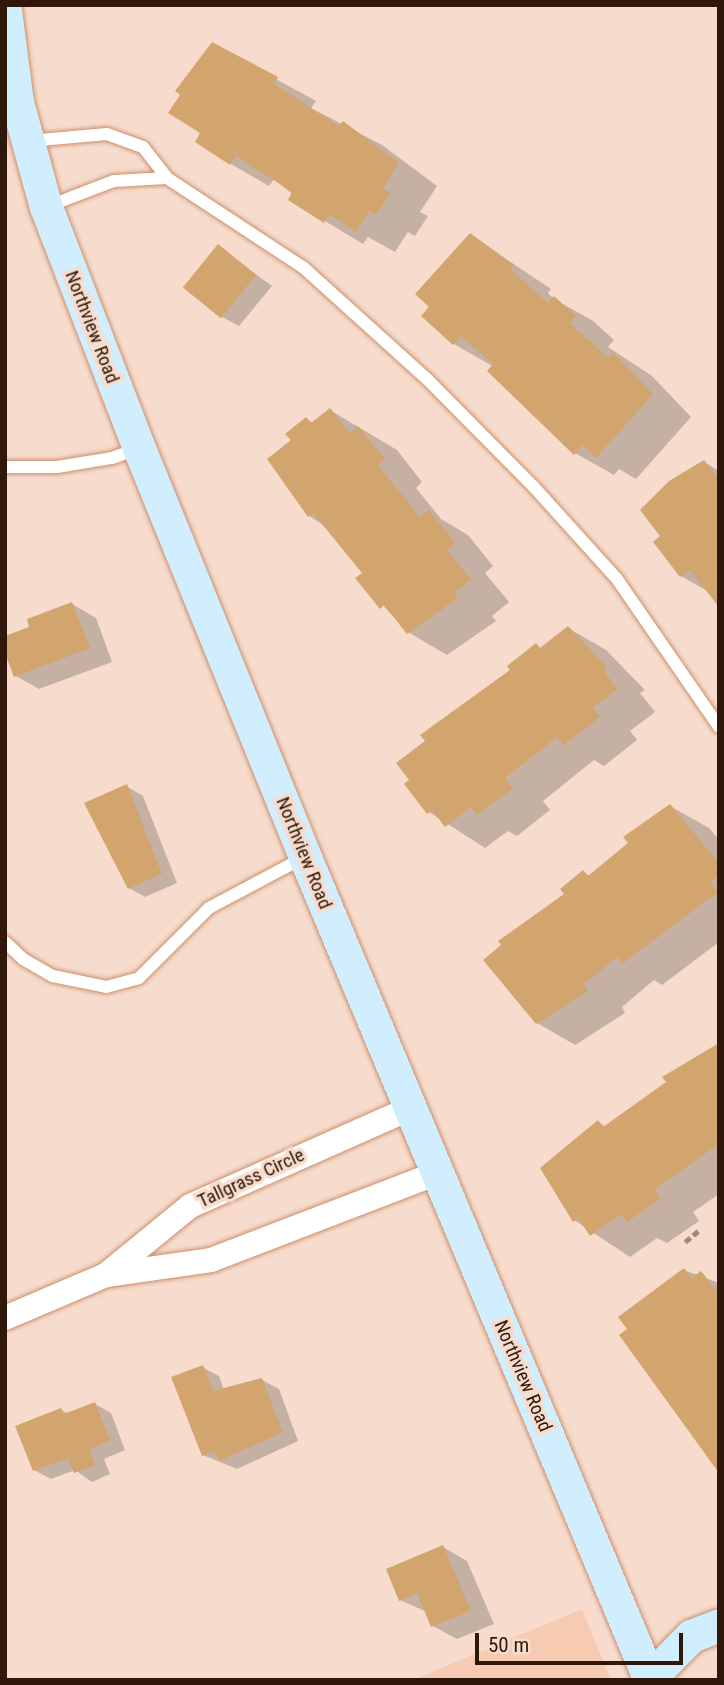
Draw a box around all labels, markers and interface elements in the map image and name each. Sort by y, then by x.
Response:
street label: Northview Road [60,268,124,386]
street label: Northview Road [271,794,337,912]
street label: Tallgrass Circle [194,1143,308,1213]
street label: Northview Road [489,1317,557,1435]
scale bar [479,1618,687,1662]
text: 50 m [488,1633,529,1657]

